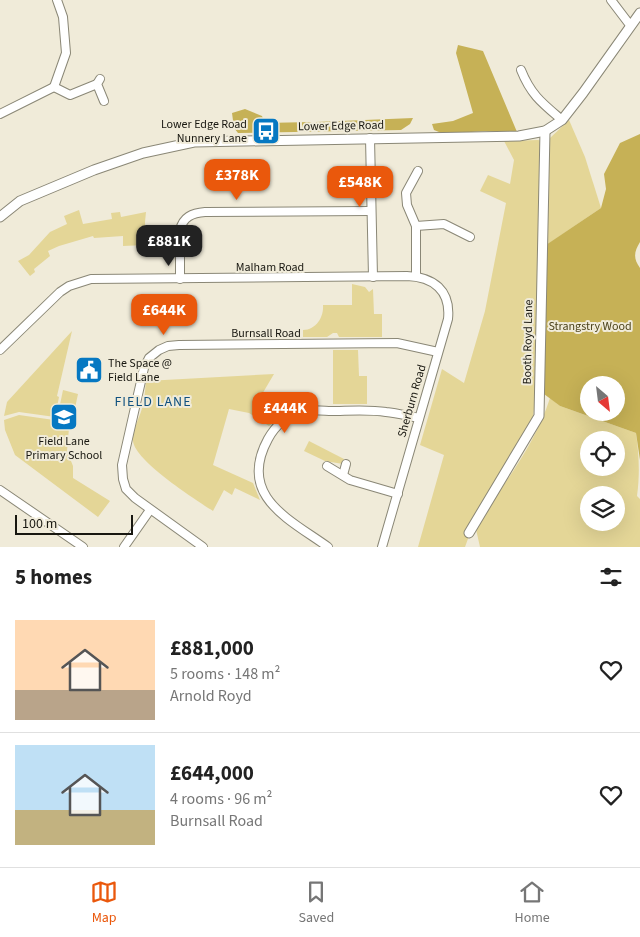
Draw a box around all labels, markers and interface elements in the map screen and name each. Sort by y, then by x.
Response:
place label: Lower Edge Road Nunnery Lane [161,116,247,147]
bus stop icon: Lower Edge Road Nunnery Lane [251,116,281,146]
street label: Lower Edge Road [298,117,384,135]
pin: £378K [202,158,272,201]
text: £378K [215,164,259,186]
pin: £548K [325,166,395,208]
text: £548K [338,171,382,193]
pin: £881K [134,224,204,267]
text: £881K [147,230,191,252]
street label: Malham Road [236,259,304,276]
pin: £644K [129,294,199,336]
text: £644K [142,299,186,321]
street label: Booth Royd Lane [519,299,537,385]
park label: Strangstry Wood [548,318,632,335]
street label: Burnsall Road [231,325,301,342]
public building icon: The Space @ Field Lane [74,355,104,385]
place label: The Space @ Field Lane [108,355,172,386]
street label: Sherburn Road [393,363,431,439]
north arrow [580,376,625,421]
map controls [580,376,625,531]
district label: FIELD LANE [114,392,192,412]
pin: £444K [250,392,320,434]
text: £444K [263,397,307,419]
school or university icon: Field Lane Primary School [49,402,79,432]
button: locate [580,431,625,476]
place label: Field Lane Primary School [26,433,102,464]
button: layers [580,486,625,531]
scale bar [15,512,132,535]
text: 100 m [22,514,57,534]
text: 5 homes [15,562,92,592]
icon: filters [597,563,625,591]
text: £881,000 [170,633,254,663]
icon: home [55,640,115,700]
icon: heart [597,656,625,684]
text: 5 rooms · 148 m² [170,663,280,685]
text: Arnold Royd [170,685,252,707]
text: £644,000 [170,758,254,788]
icon: home [55,765,115,825]
icon: heart [597,781,625,809]
text: 4 rooms · 96 m² [170,788,272,810]
text: Burnsall Road [170,810,263,832]
tab: Map [90,878,118,928]
tab: Saved [298,878,334,928]
tab: Home [515,878,550,928]

